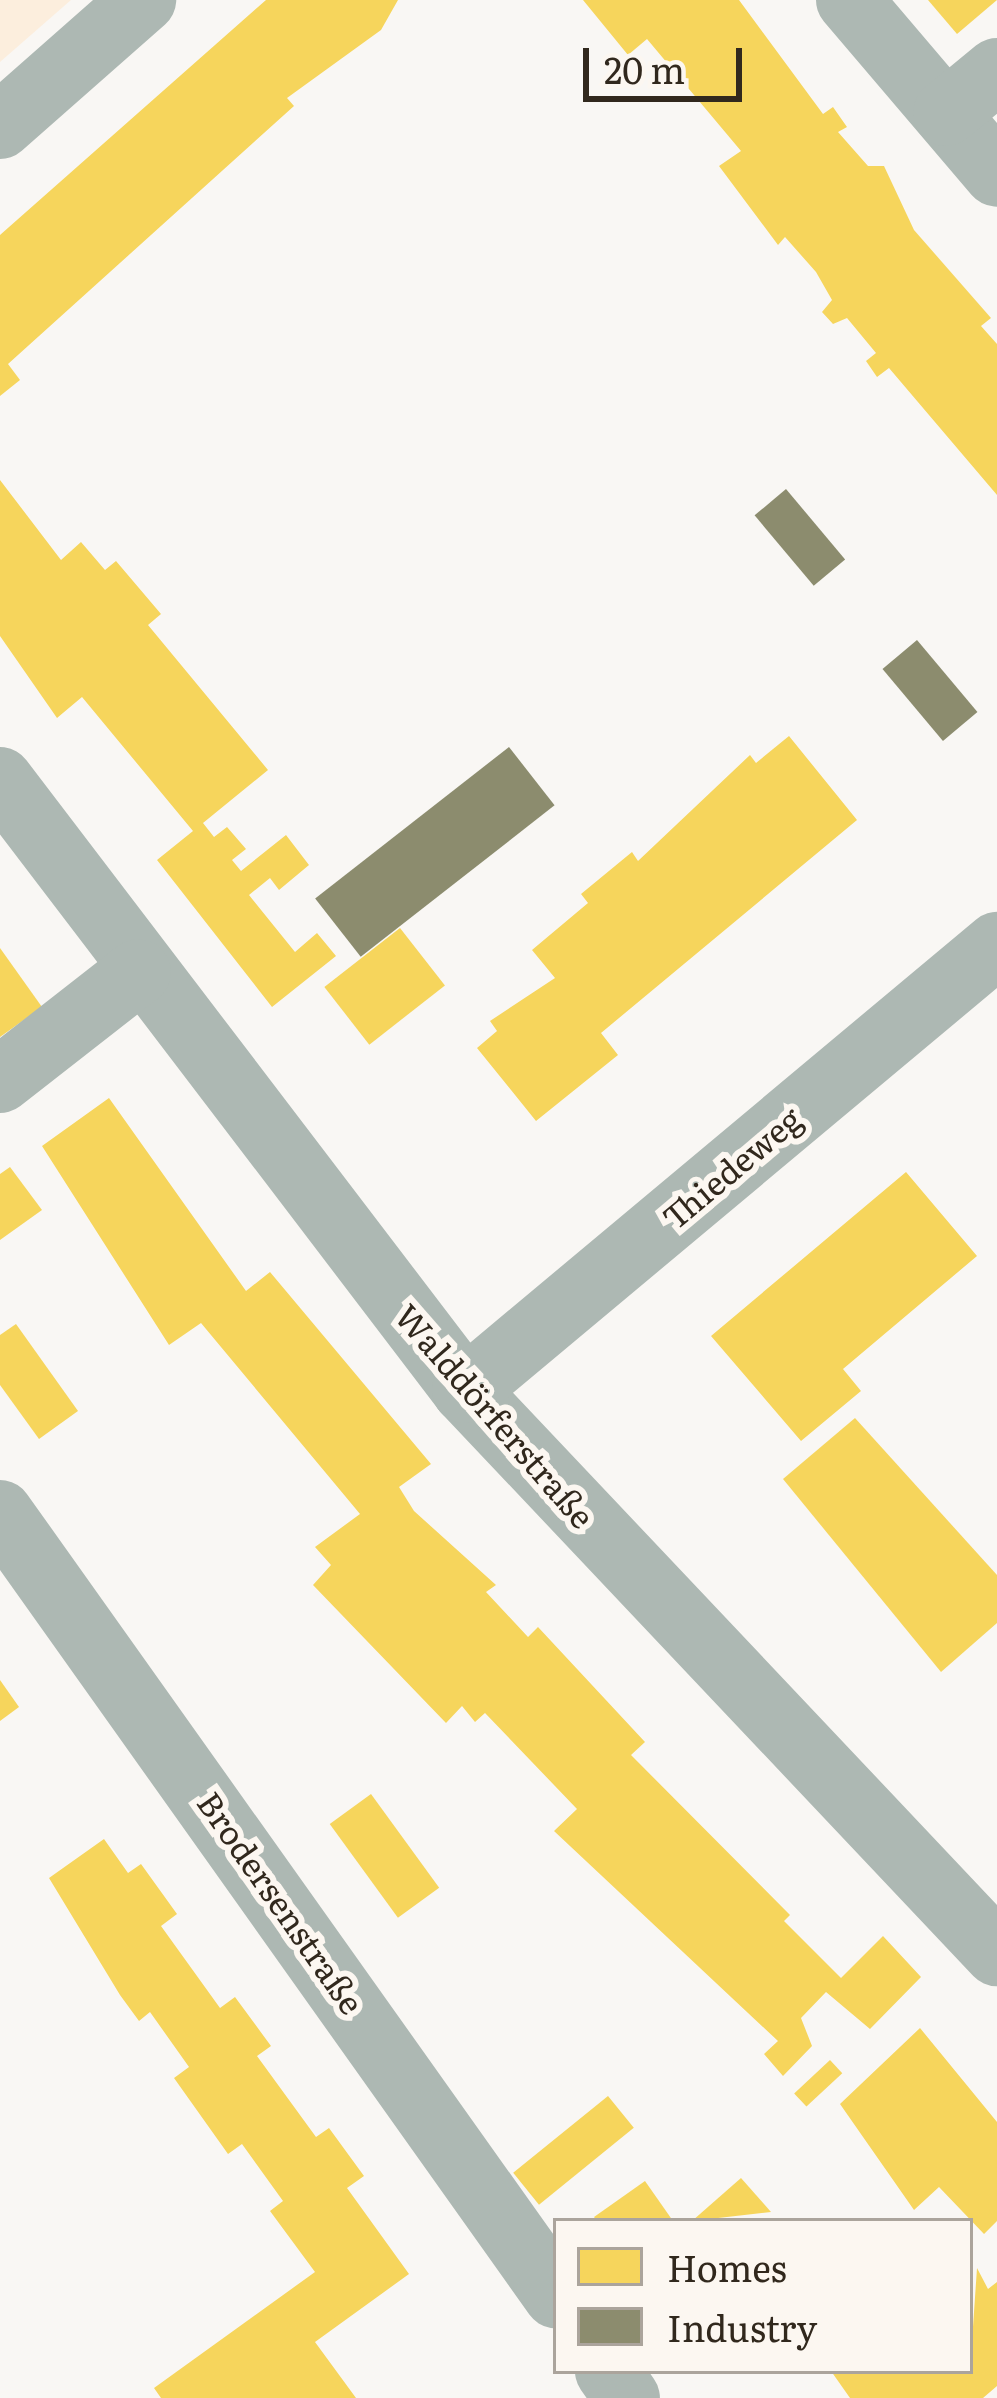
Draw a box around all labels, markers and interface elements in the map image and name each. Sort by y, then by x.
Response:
scale bar [589,24,748,98]
text: 20 m [604,42,685,95]
street label: Thiedeweg [654,1098,808,1236]
street label: Walddörferstraße [388,1295,604,1535]
street label: Brodersenstraße [191,1783,373,2021]
legend [553,2218,973,2374]
text: Homes [667,2240,787,2293]
text: Industry [667,2300,817,2353]

